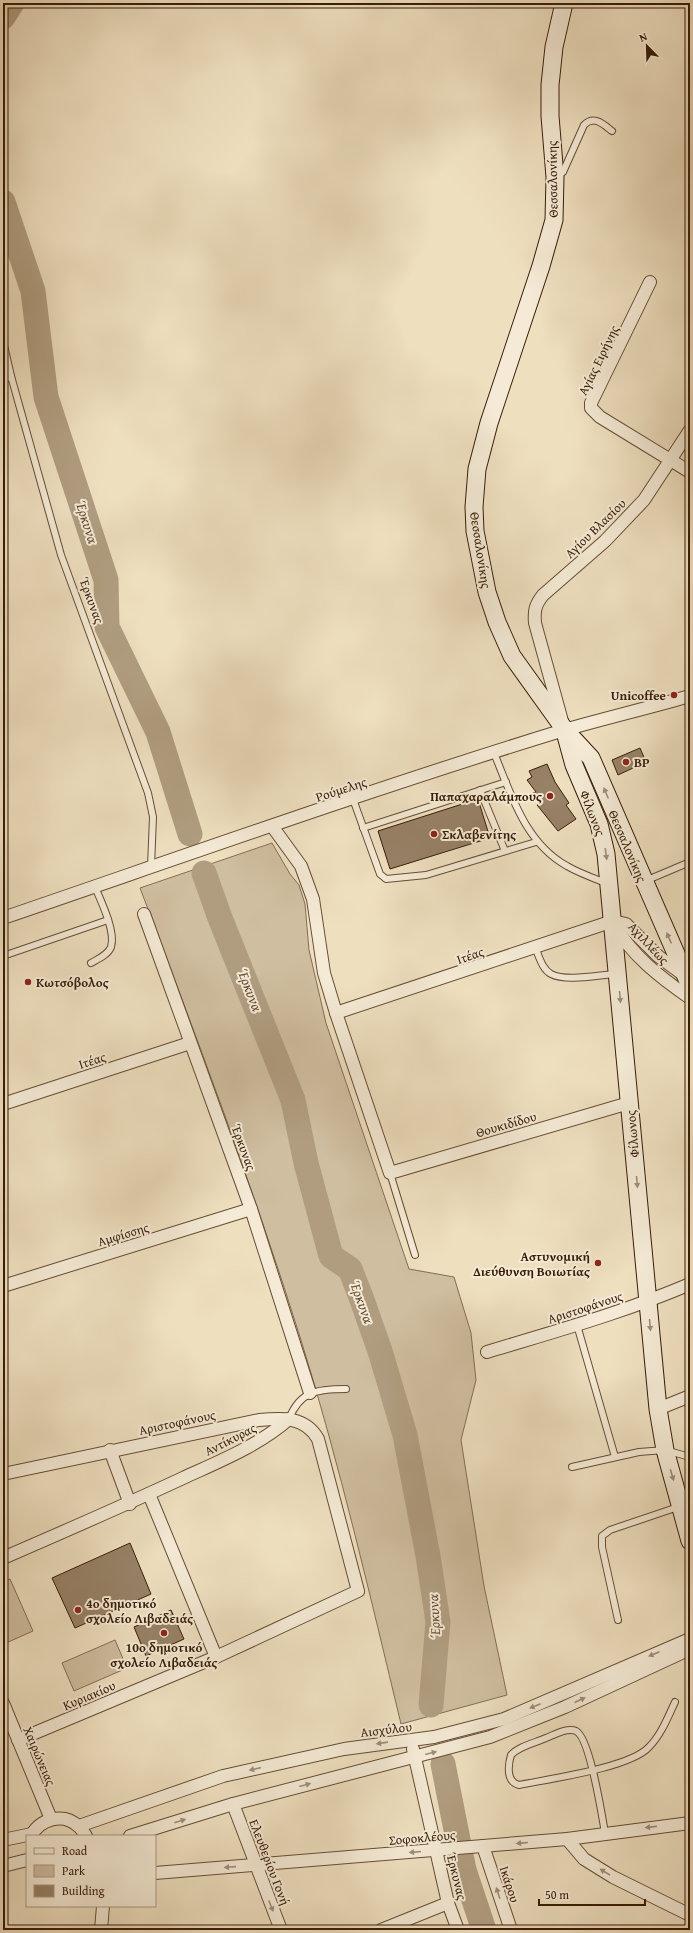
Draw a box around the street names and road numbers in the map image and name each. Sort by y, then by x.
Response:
street label: Θεσσαλονίκης [542,140,563,218]
street label: Αγίας Ειρήνης [573,321,624,399]
street label: Αγίου Βλασίου [560,494,630,563]
street label: Θεσσαλονίκης [465,511,496,590]
street label: Έρκυνας [74,574,109,627]
street label: Ρούμελης [313,772,370,807]
street label: Φίλωνος [575,788,610,839]
street label: Θεσσαλονίκης [604,807,652,886]
street label: Αχιλλέως [624,918,674,969]
street label: Ιτέας [454,942,487,969]
street label: Ιτέας [76,1047,109,1074]
street label: Θουκιδίδου [474,1107,539,1142]
street label: Φίλωνος [621,1109,644,1158]
street label: Έρκυνας [226,1121,261,1174]
street label: Αμφίσσης [95,1218,152,1251]
street label: Αριστοφάνους [545,1286,626,1329]
street label: Αριστοφάνους [137,1405,218,1440]
street label: Αντίκυρας [201,1418,260,1461]
street label: Κυριακίου [60,1676,119,1715]
street label: Αισχύλου [359,1717,413,1742]
street label: Χαιρώνειας [19,1724,61,1789]
street label: Ελευθερίου Γονή [244,1817,295,1908]
street label: Σοφοκλέους [388,1825,457,1850]
street label: Έρκυνας [441,1850,472,1902]
street label: Ικάρου [495,1863,524,1905]

